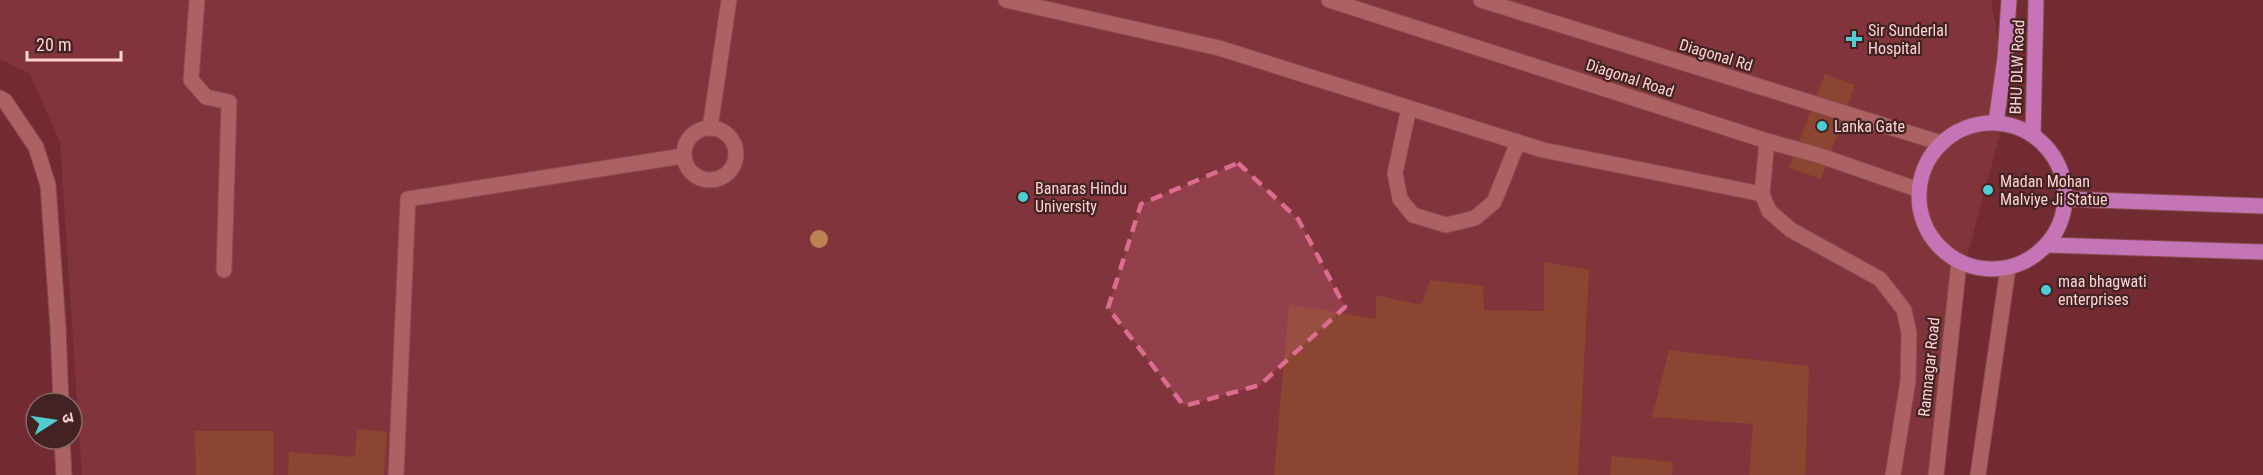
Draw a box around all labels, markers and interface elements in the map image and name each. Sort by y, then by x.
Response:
street label: BHU DLW Road [2006,19,2028,115]
place label: Sir Sunderlal Hospital [1868,21,1948,58]
scale bar [27,24,122,62]
marker: Sir Sunderlal Hospital [1845,30,1863,48]
text: 20 m [36,34,71,55]
street label: Diagonal Rd [1677,35,1755,75]
street label: Diagonal Road [1584,55,1676,101]
place label: Lanka Gate [1834,117,1905,136]
marker: Lanka Gate [1815,119,1829,133]
place label: Madan Mohan Malviye Ji Statue [2000,172,2107,209]
place label: Banaras Hindu University [1035,179,1127,216]
marker: Madan Mohan Malviye Ji Statue [1981,183,1995,197]
marker: Banaras Hindu University [1016,190,1030,204]
place label: maa bhagwati enterprises [2058,272,2147,309]
marker: maa bhagwati enterprises [2039,283,2053,297]
street label: Ramnagar Road [1914,316,1944,418]
north arrow [24,391,84,451]
text: उ [58,411,79,425]

